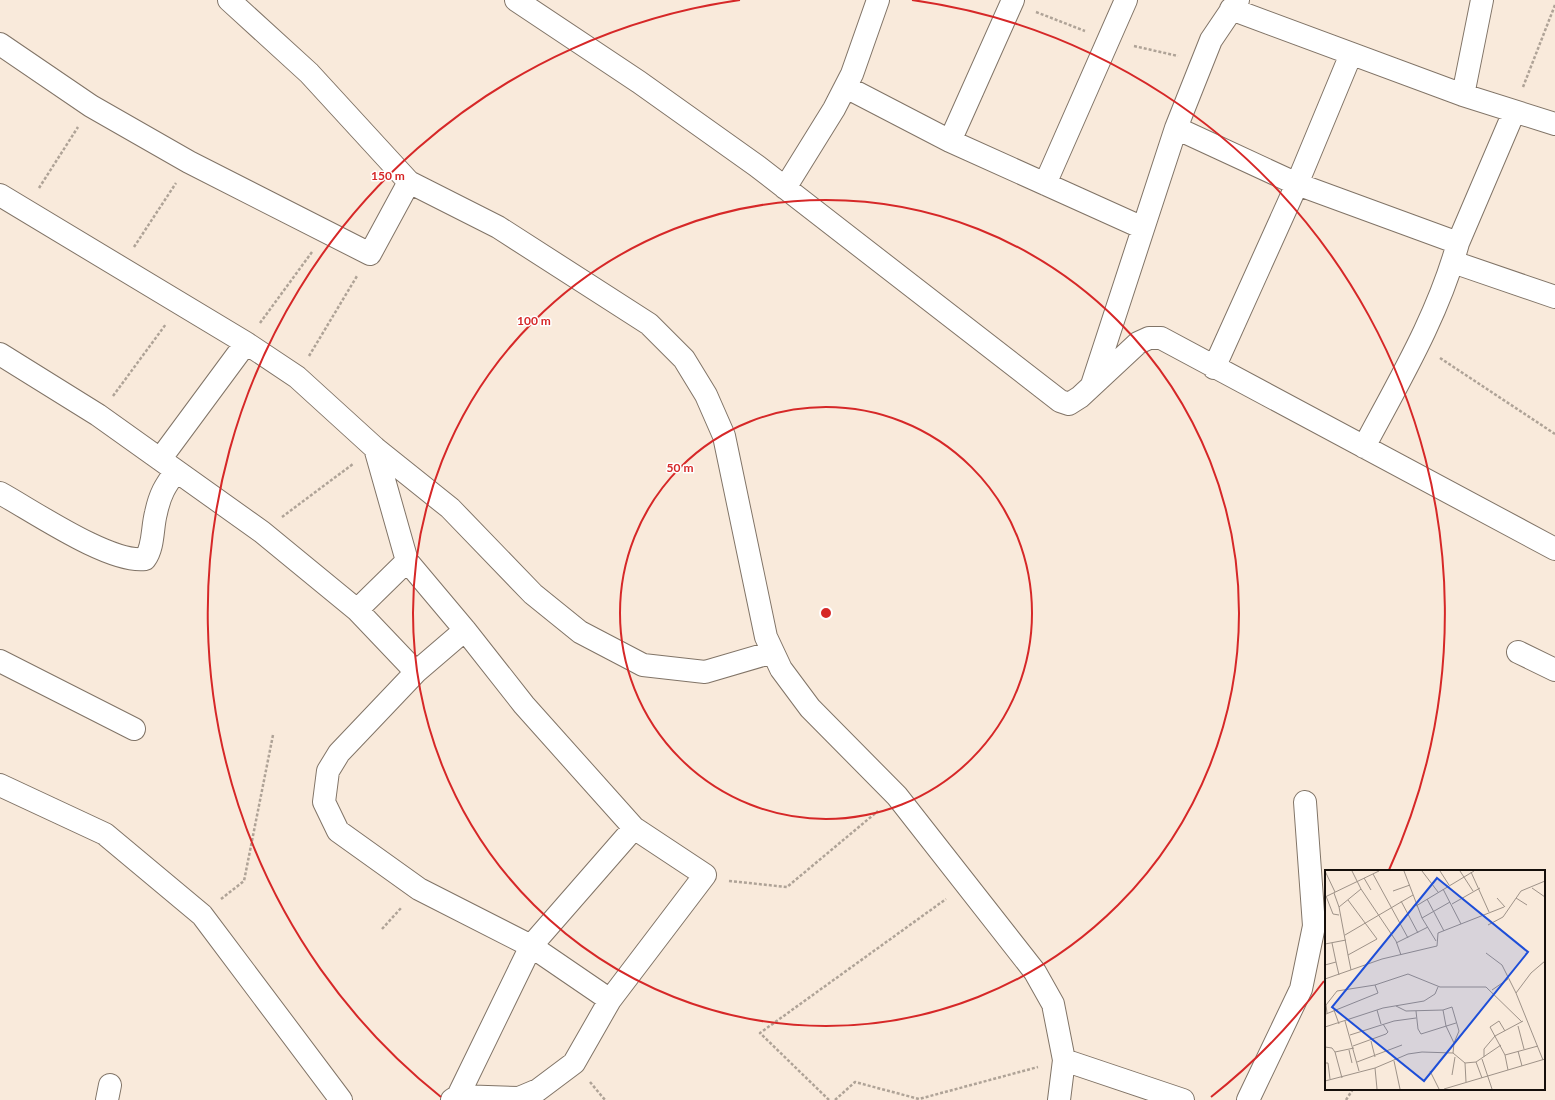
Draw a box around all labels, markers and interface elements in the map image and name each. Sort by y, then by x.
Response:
text: 150 m [371,168,405,183]
text: 100 m [517,313,551,328]
text: 50 m [667,460,693,475]
centre of rings [819,606,833,620]
inset map [1325,870,1545,1090]

